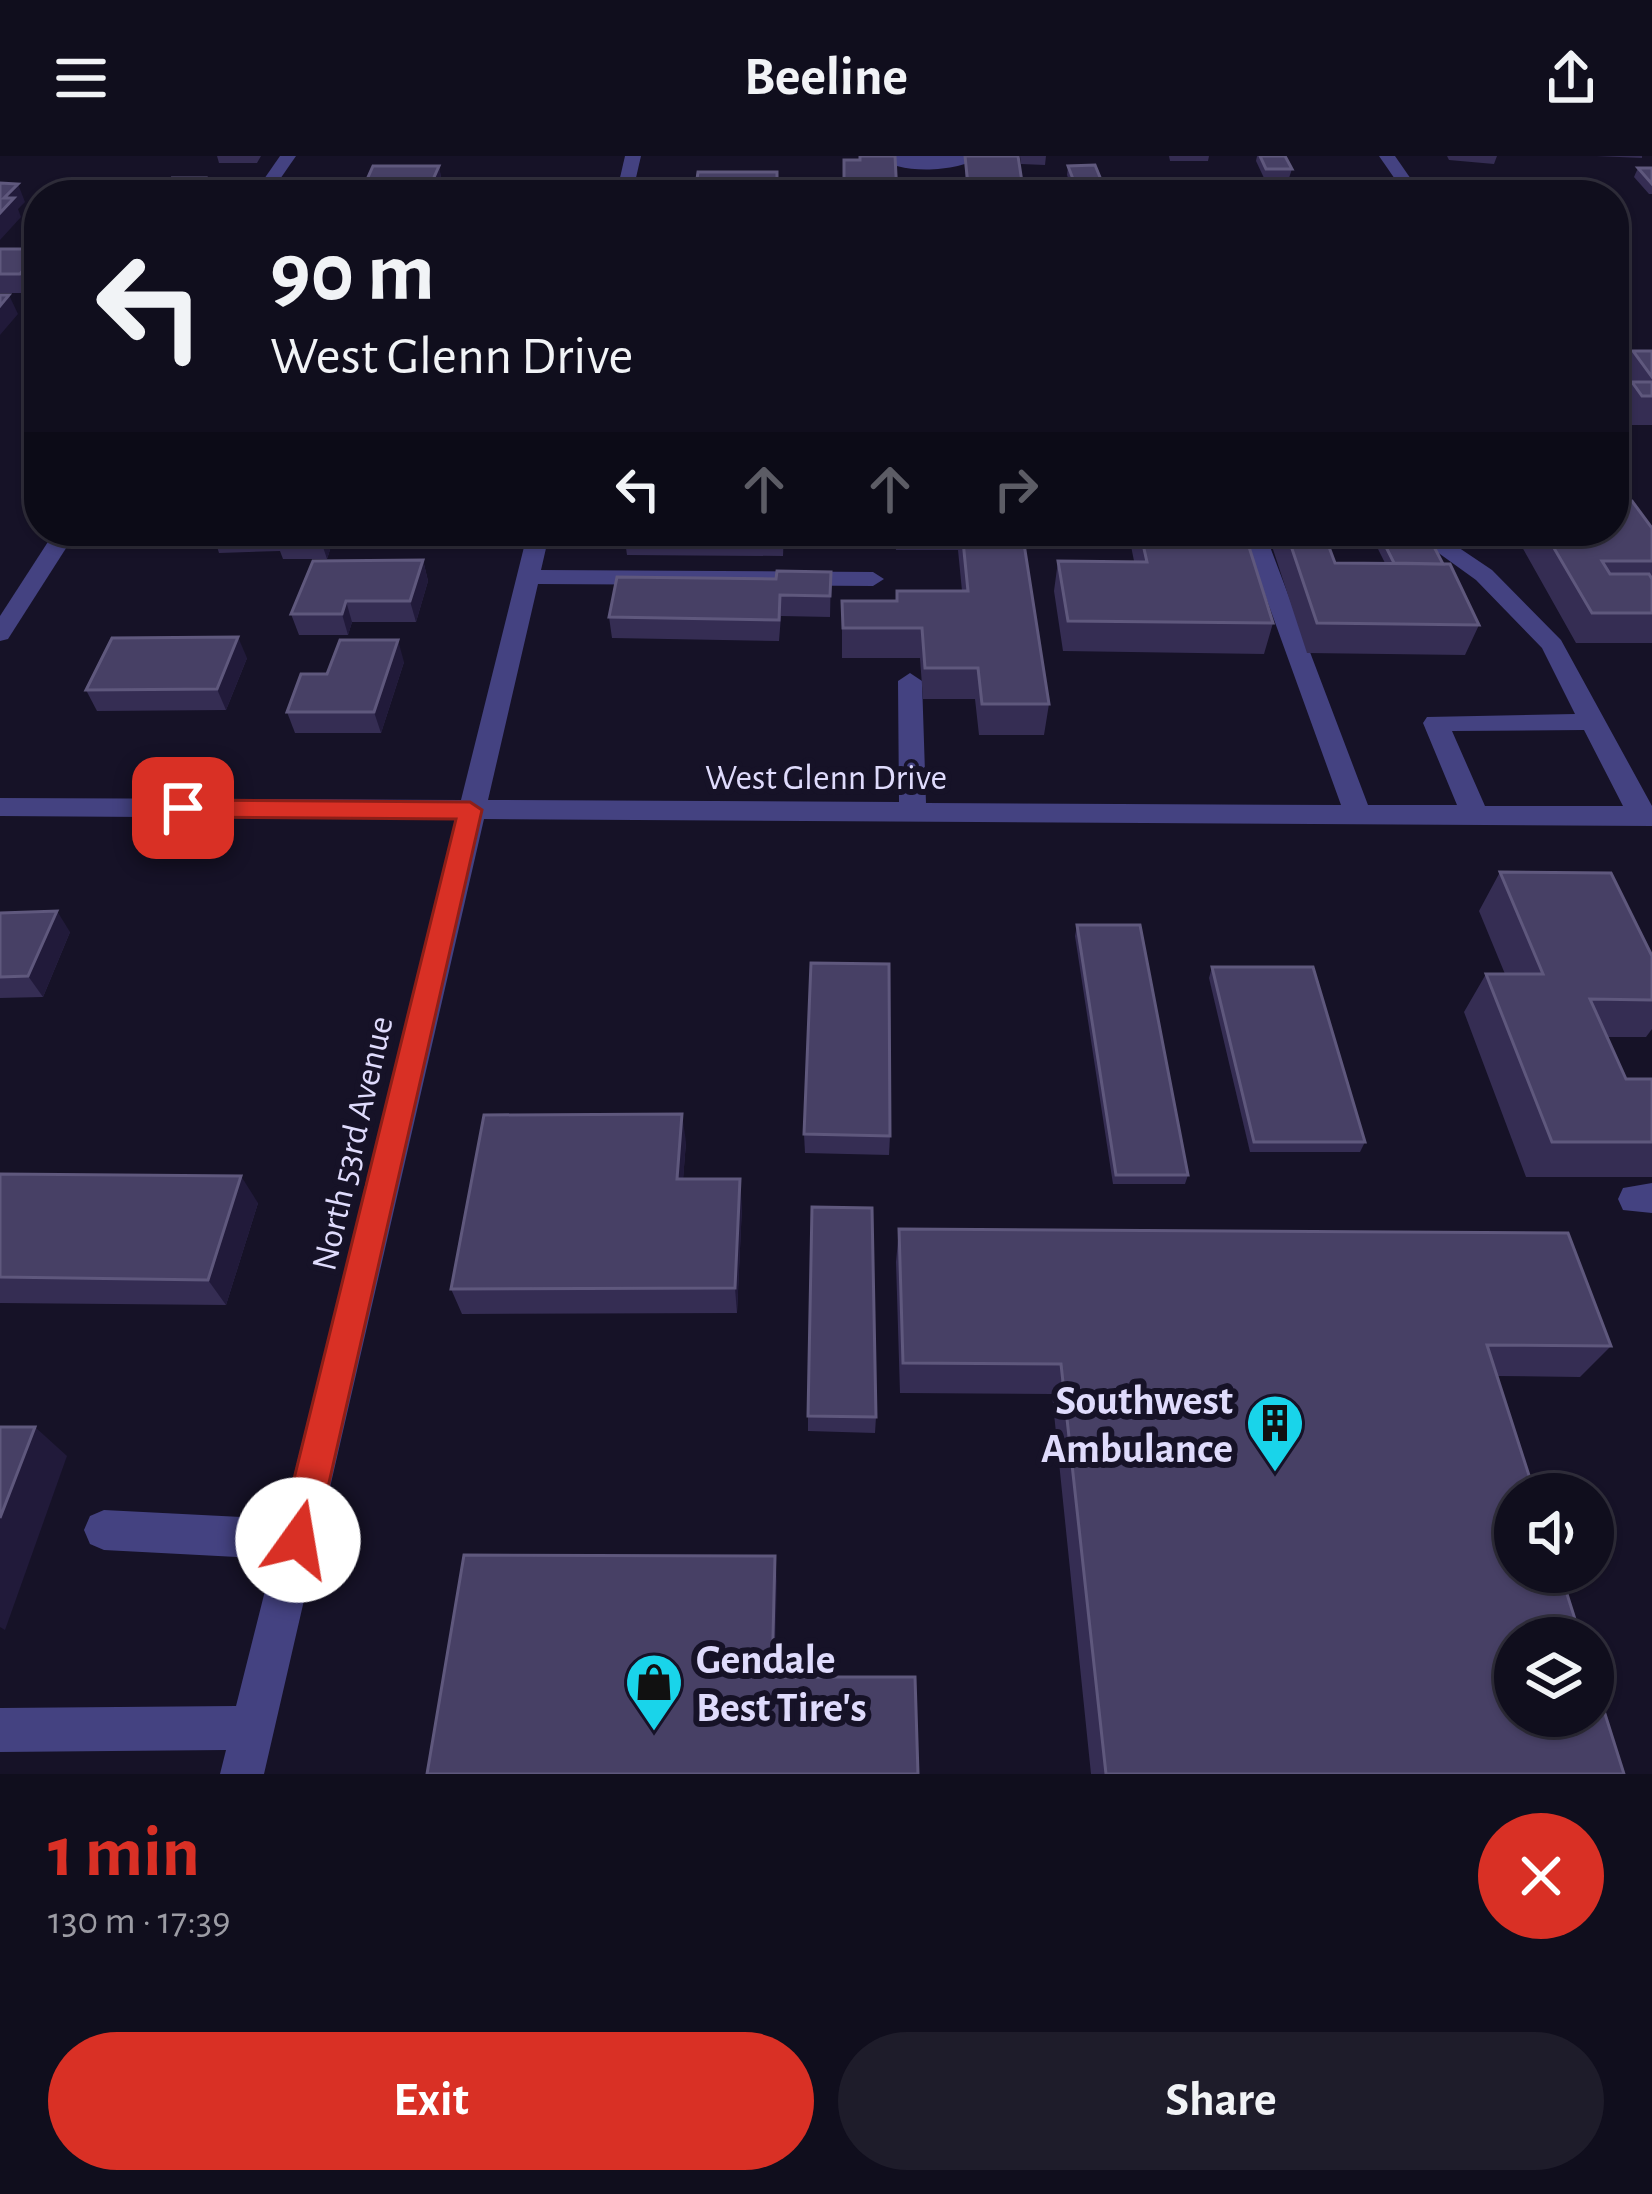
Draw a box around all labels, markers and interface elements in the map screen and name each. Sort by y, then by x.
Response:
icon: menu [48,45,114,111]
icon: share [1538,45,1604,111]
text: Beeline [744,51,908,105]
icon: left [72,228,228,384]
text: 90 m [270,232,435,316]
text: West Glenn Drive [270,330,633,384]
icon: left [605,456,671,522]
icon: ahead [731,456,797,522]
icon: ahead [857,456,923,522]
icon: right [983,456,1049,522]
pin [132,757,234,859]
street label: West Glenn Drive [705,760,947,796]
icon: arrive [150,775,216,841]
street label: North 53rd Avenue [306,1013,400,1274]
place label: Southwest Ambulance [1041,1380,1233,1470]
building icon: Southwest Ambulance [1244,1392,1306,1474]
map controls [1494,1473,1614,1737]
button: sound [1494,1473,1614,1593]
position arrow [235,1477,361,1603]
button: layers [1494,1617,1614,1737]
place label: Gendale Best Tire's [696,1639,867,1729]
shop icon: Gendale Best Tire's [623,1651,685,1733]
button: close [1478,1813,1604,1939]
text: 1 min [48,1817,200,1889]
text: 130 m · 17:39 [48,1902,231,1941]
button: Exit [48,2032,814,2170]
button: Share [838,2032,1604,2170]

